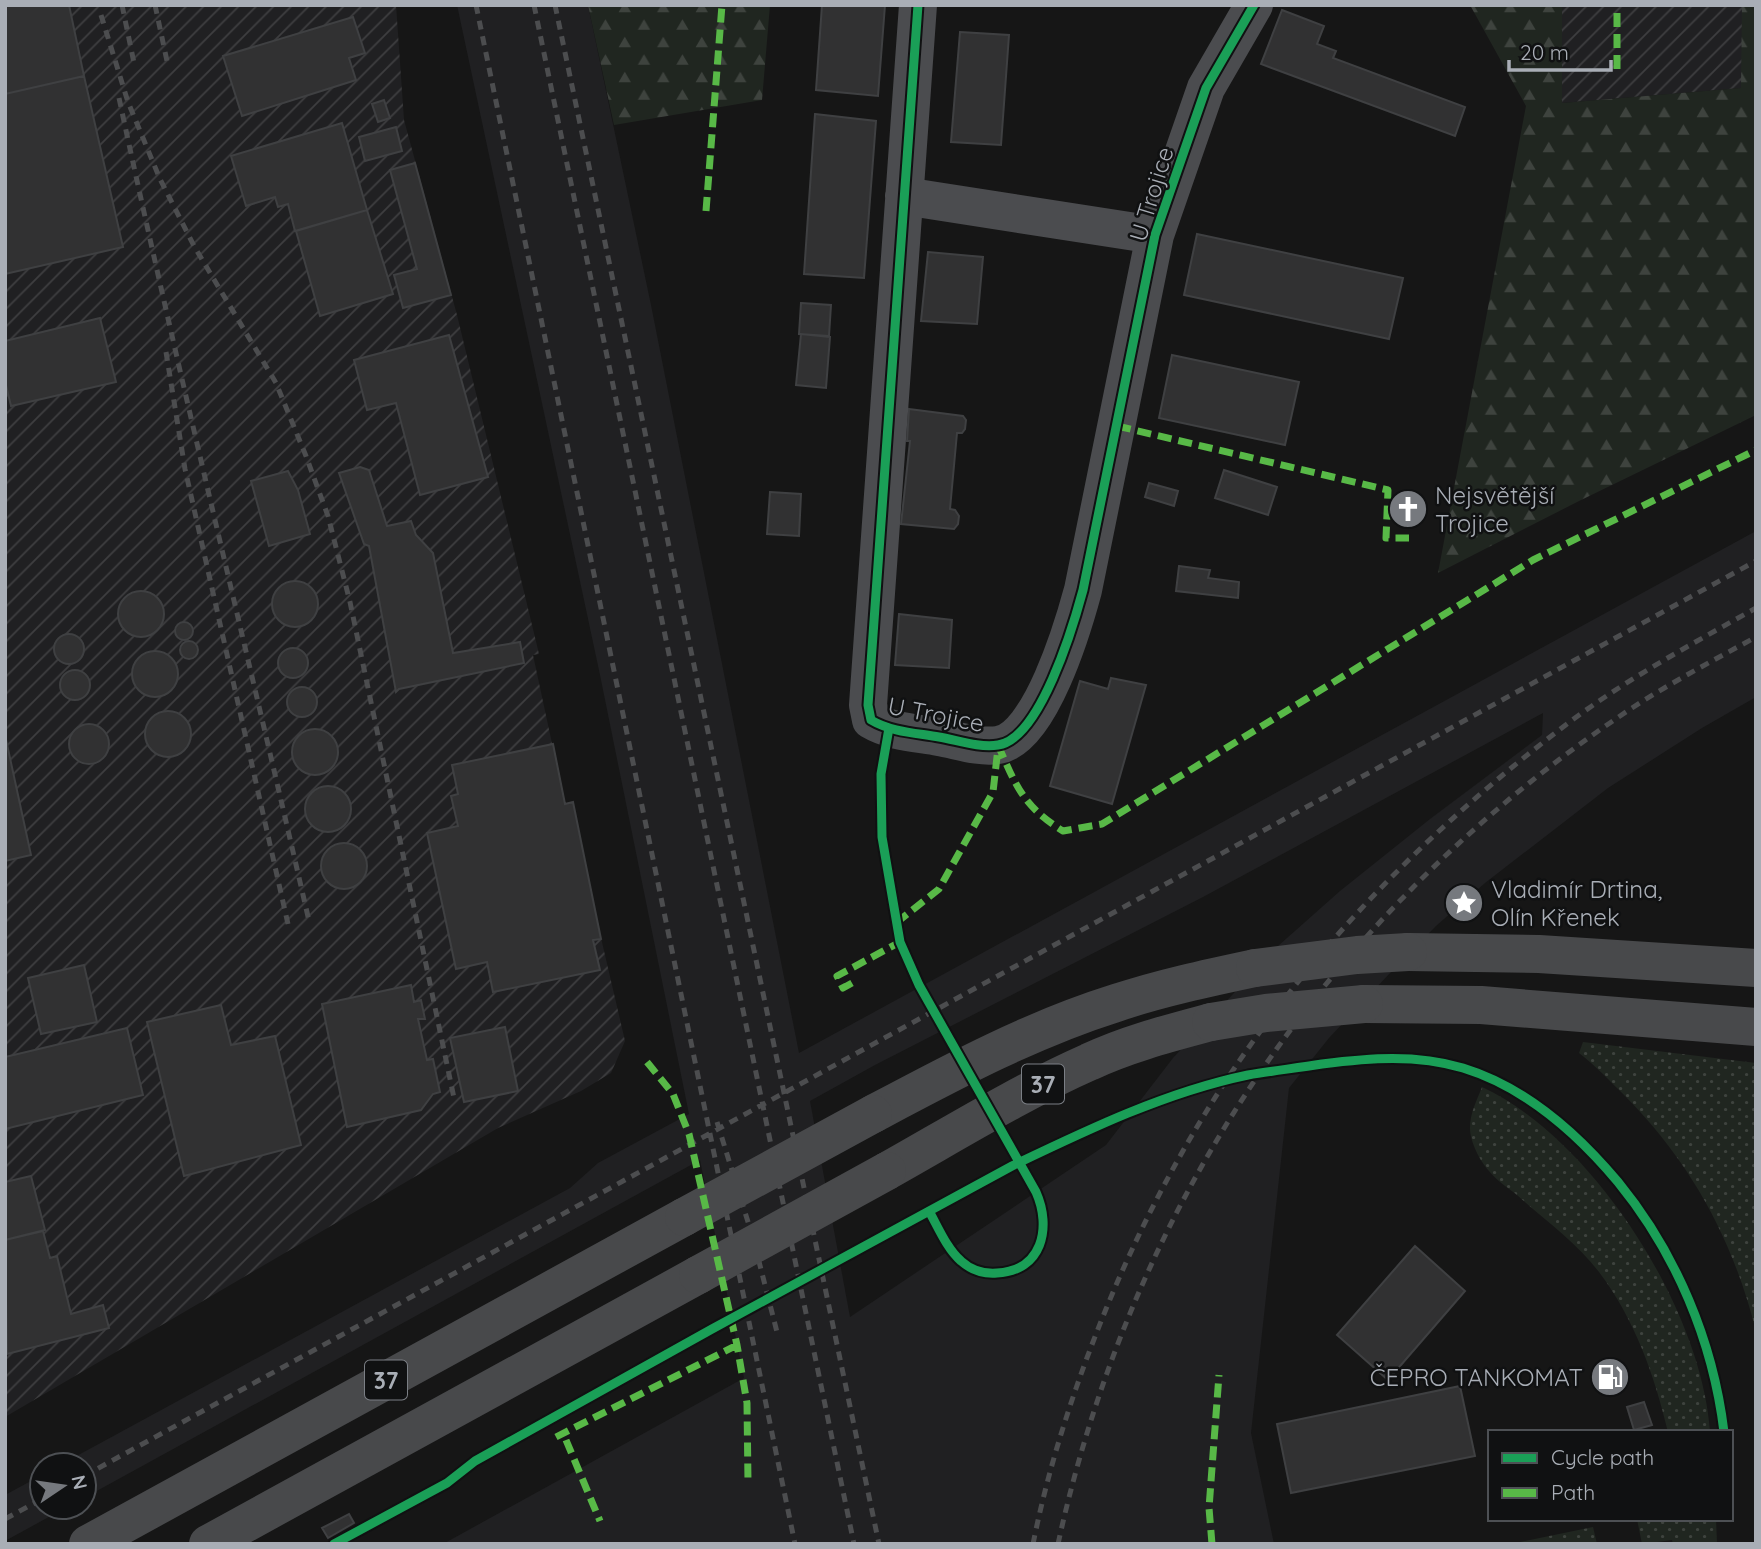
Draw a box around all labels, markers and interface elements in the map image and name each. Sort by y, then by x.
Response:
scale bar [1509,28,1610,72]
text: 20 m [1520,39,1569,65]
street label: U Trojice [1122,143,1180,245]
place label: Nejsvětější Trojice [1435,480,1555,538]
church icon: Nejsvětější Trojice [1387,488,1429,530]
street label: U Trojice [885,690,987,738]
place label: Vladimír Drtina, Olín Křenek [1491,874,1662,932]
place icon: Vladimír Drtina, Olín Křenek [1443,882,1485,924]
road number: 37 [1022,1064,1064,1104]
fuel station icon: ČEPRO TANKOMAT [1589,1356,1631,1398]
road number: 37 [365,1360,407,1400]
place label: ČEPRO TANKOMAT [1370,1362,1583,1392]
legend [1488,1430,1733,1521]
text: Cycle path [1551,1444,1654,1470]
north arrow [28,1451,98,1521]
text: N [66,1473,93,1492]
text: Path [1551,1479,1595,1505]

